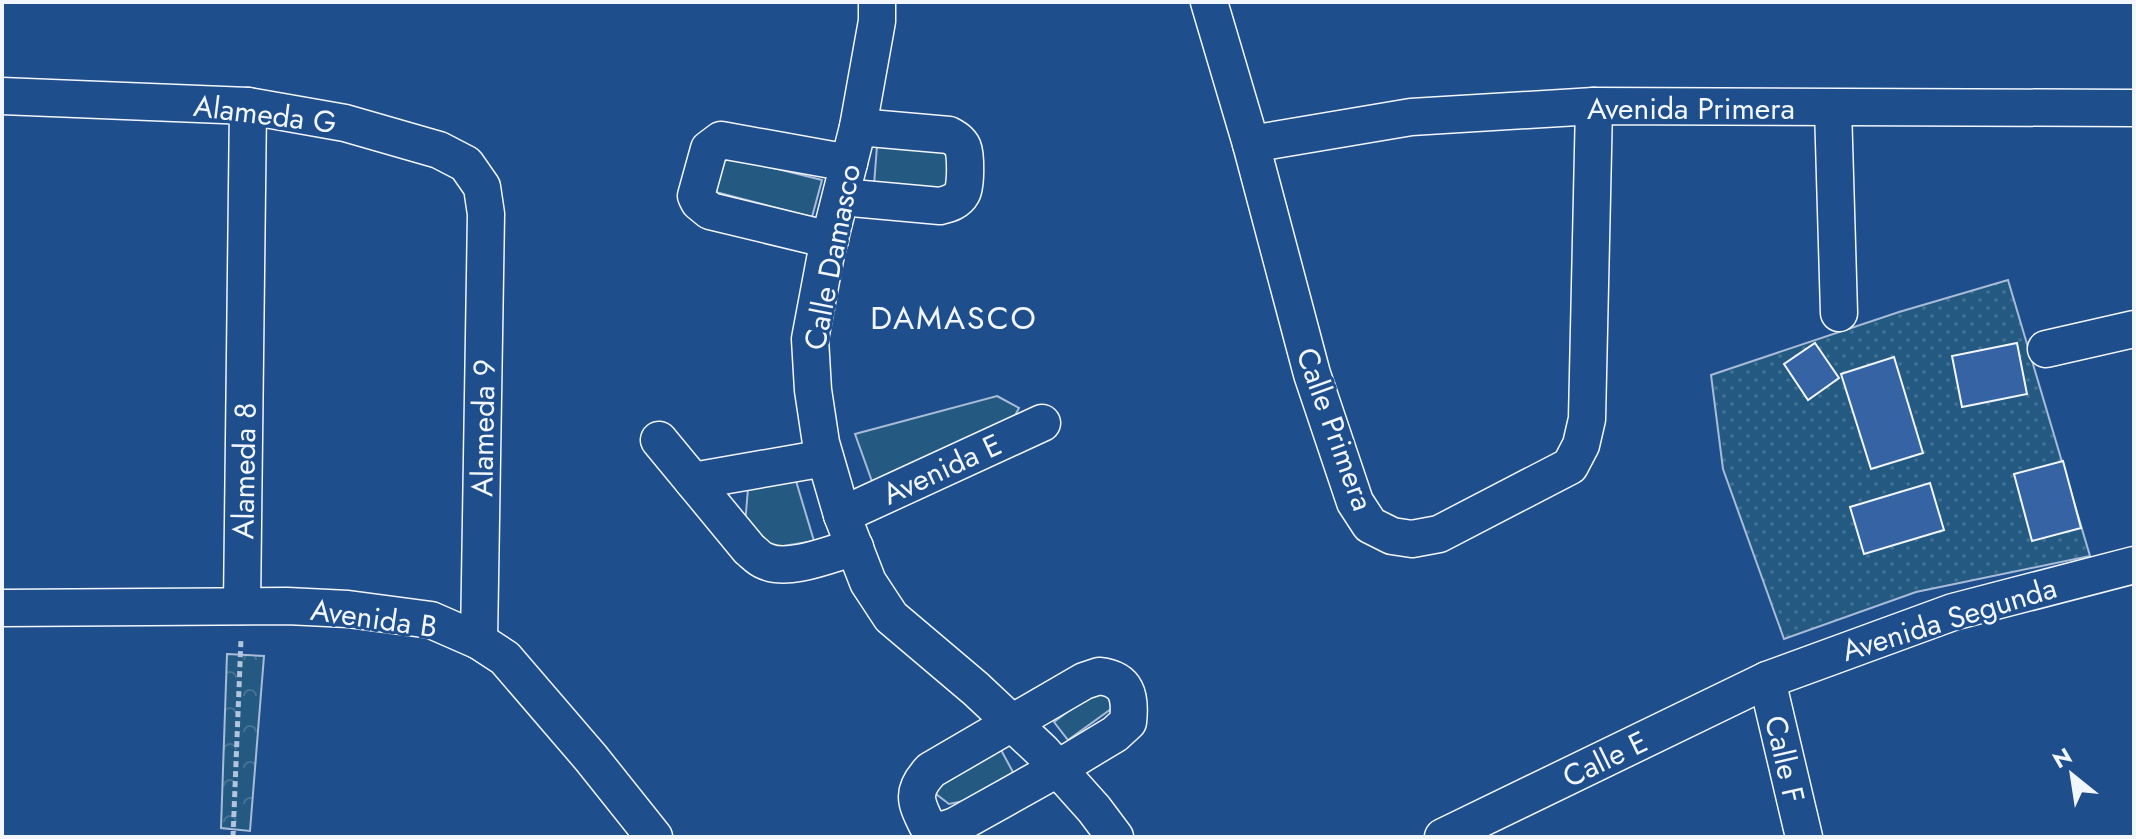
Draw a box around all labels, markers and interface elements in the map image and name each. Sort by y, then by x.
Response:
street label: Alameda G [191,84,339,144]
street label: Avenida Primera [1587,87,1795,130]
street label: Calle Damasco [793,160,871,354]
district label: DAMASCO [870,295,1038,341]
street label: Calle Primera [1286,341,1384,517]
street label: Alameda 9 [460,359,506,497]
street label: Alameda 8 [221,402,267,540]
street label: Avenida E [875,423,1009,515]
street label: Avenida Segunda [1836,566,2062,672]
street label: Avenida B [308,588,440,648]
street label: Calle F [1754,711,1816,807]
street label: Calle E [1555,720,1655,798]
north arrow [2032,735,2112,815]
text: N [2046,739,2078,776]

